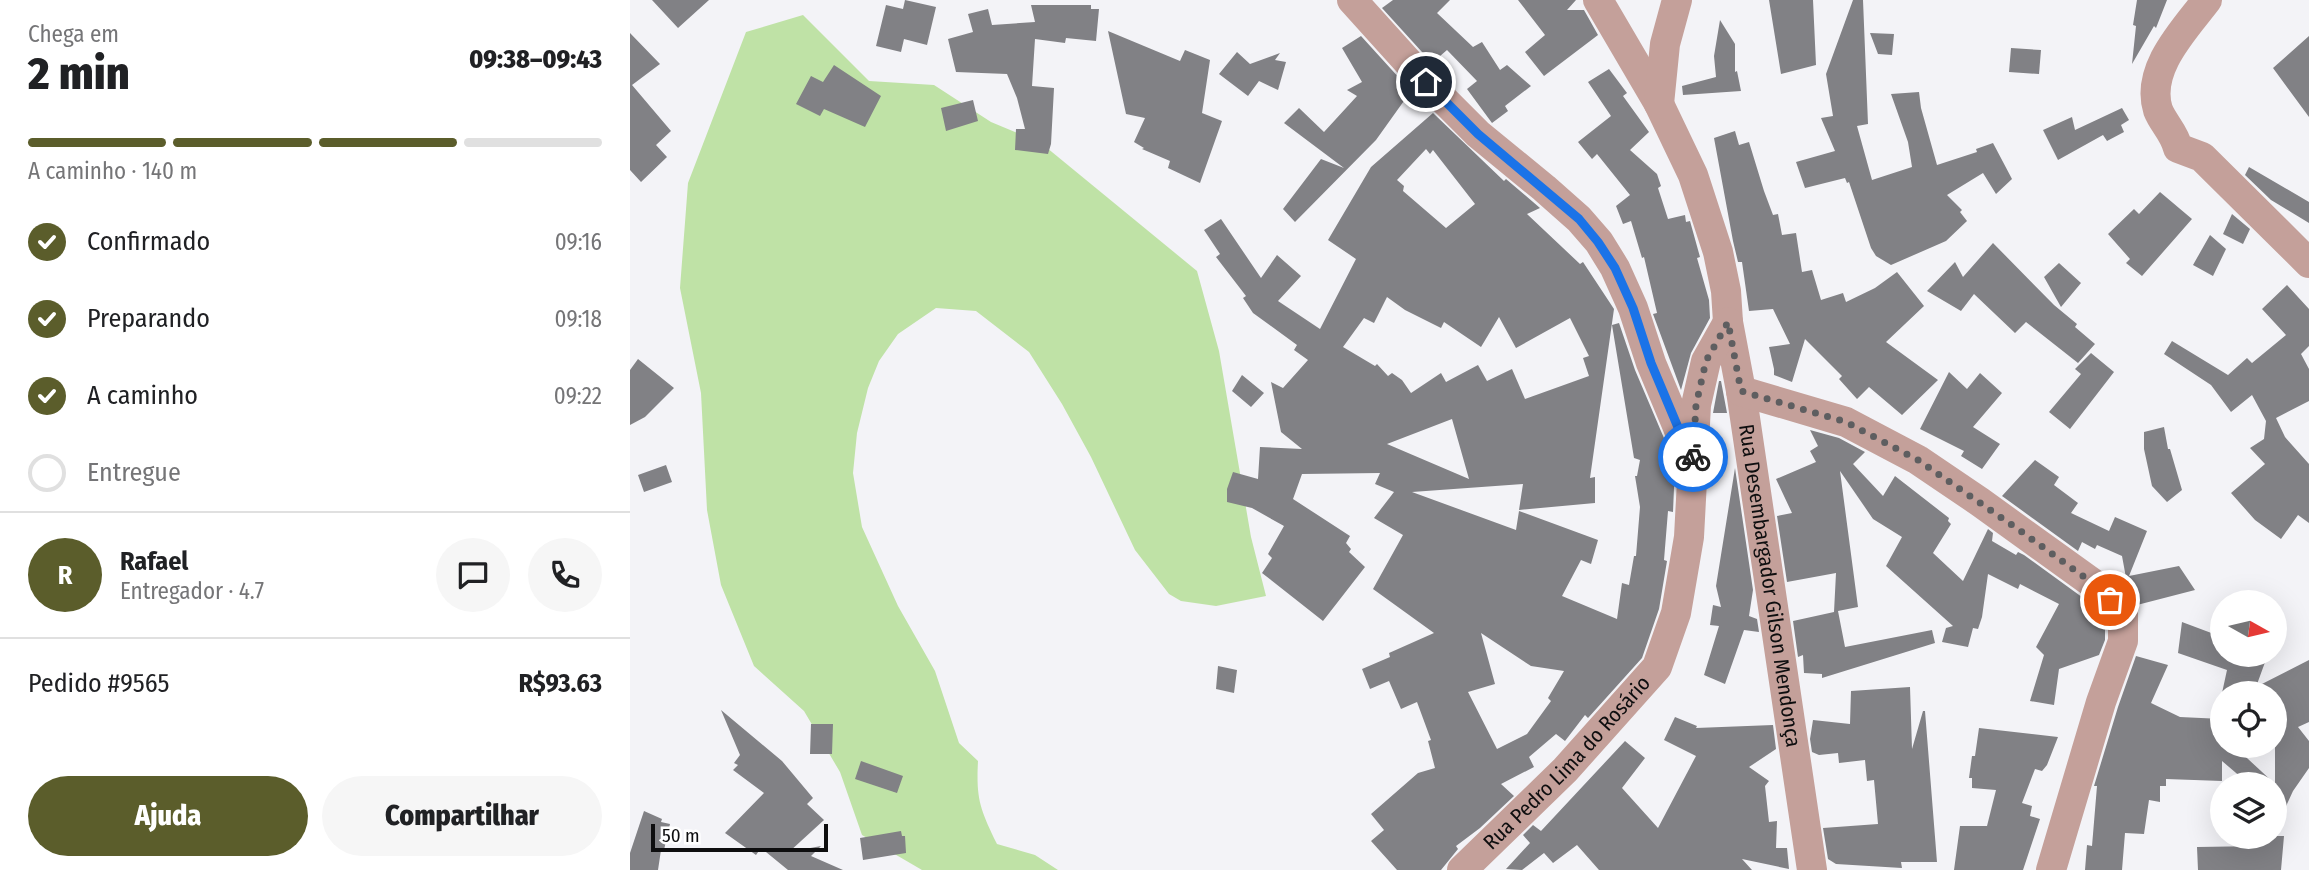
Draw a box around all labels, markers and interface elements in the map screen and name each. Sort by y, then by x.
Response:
text: Chega em [28,20,119,48]
text: 09:38–09:43 [469,44,602,75]
text: 2 min [28,46,130,101]
pin [1396,52,1456,112]
icon: home [1407,63,1445,101]
text: A caminho · 140 m [28,157,197,185]
icon: check [28,223,66,261]
text: Confirmado [87,226,210,257]
text: 09:16 [555,228,602,256]
icon: check [28,300,66,338]
text: Preparando [87,303,210,334]
text: 09:18 [555,305,602,333]
icon: check [28,377,66,415]
text: A caminho [87,380,198,411]
text: 09:22 [554,382,602,410]
courier [1658,422,1728,492]
street label: Rua Desembargador Gilson Mendonça [1733,422,1807,749]
icon: bike [1674,438,1712,476]
text: Entregue [87,457,181,488]
button: chat [436,538,510,612]
button: phone [528,538,602,612]
text: Rafael [120,546,188,577]
text: R [58,560,72,591]
pin [2080,570,2140,630]
text: Entregador · 4.7 [120,577,264,605]
icon: bag [2091,581,2129,619]
north arrow [2210,590,2287,667]
map controls [2210,590,2287,849]
text: Pedido #9565 [28,668,169,699]
text: R$93.63 [518,668,602,699]
street label: Rua Pedro Lima do Rosário [1478,671,1656,855]
button: locate [2210,681,2287,758]
button: layers [2210,772,2287,849]
button: Ajuda [28,776,308,856]
button: Compartilhar [322,776,602,856]
scale bar [651,821,828,853]
text: 50 m [662,824,700,847]

